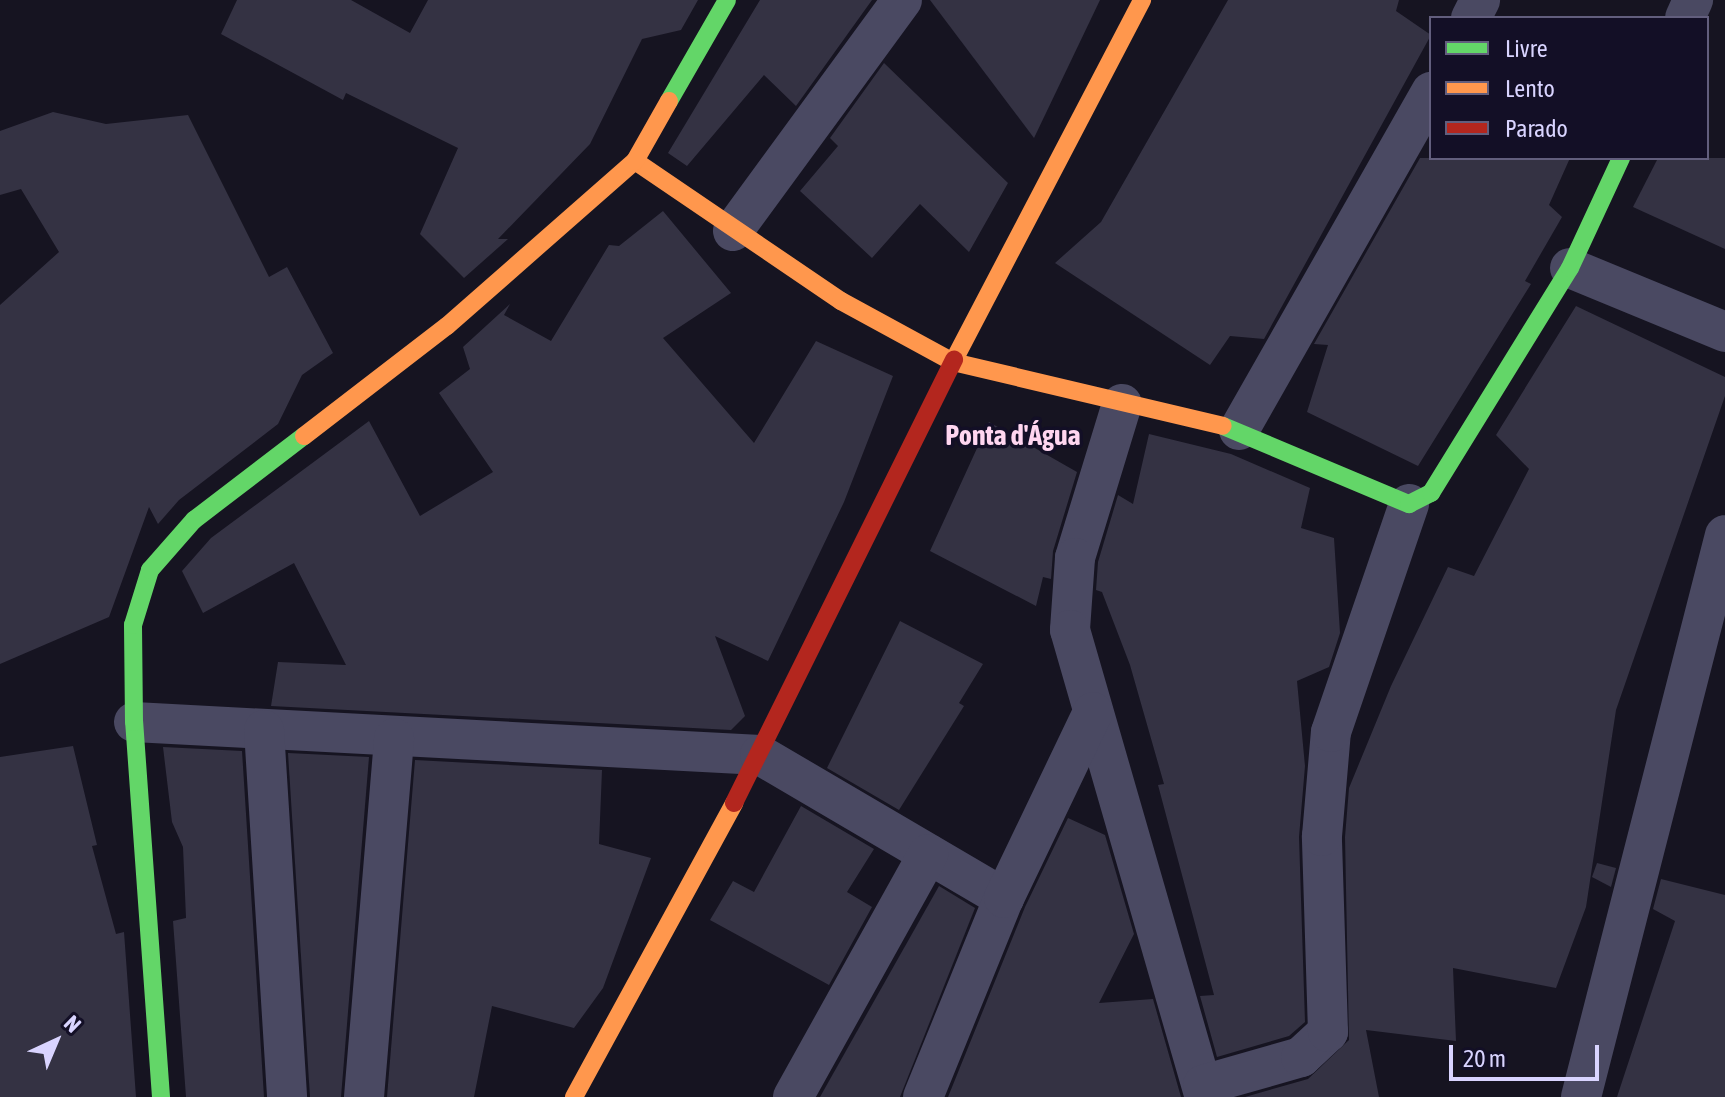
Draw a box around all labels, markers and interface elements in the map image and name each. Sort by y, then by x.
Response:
legend [1429,16,1709,160]
text: Livre [1505,35,1548,62]
text: Lento [1505,75,1555,102]
text: Parado [1505,115,1568,142]
district label: Ponta d'Água [945,418,1081,452]
north arrow [16,1001,96,1081]
text: N [59,1010,86,1038]
scale bar [1453,1029,1603,1079]
text: 20 m [1463,1045,1506,1072]

